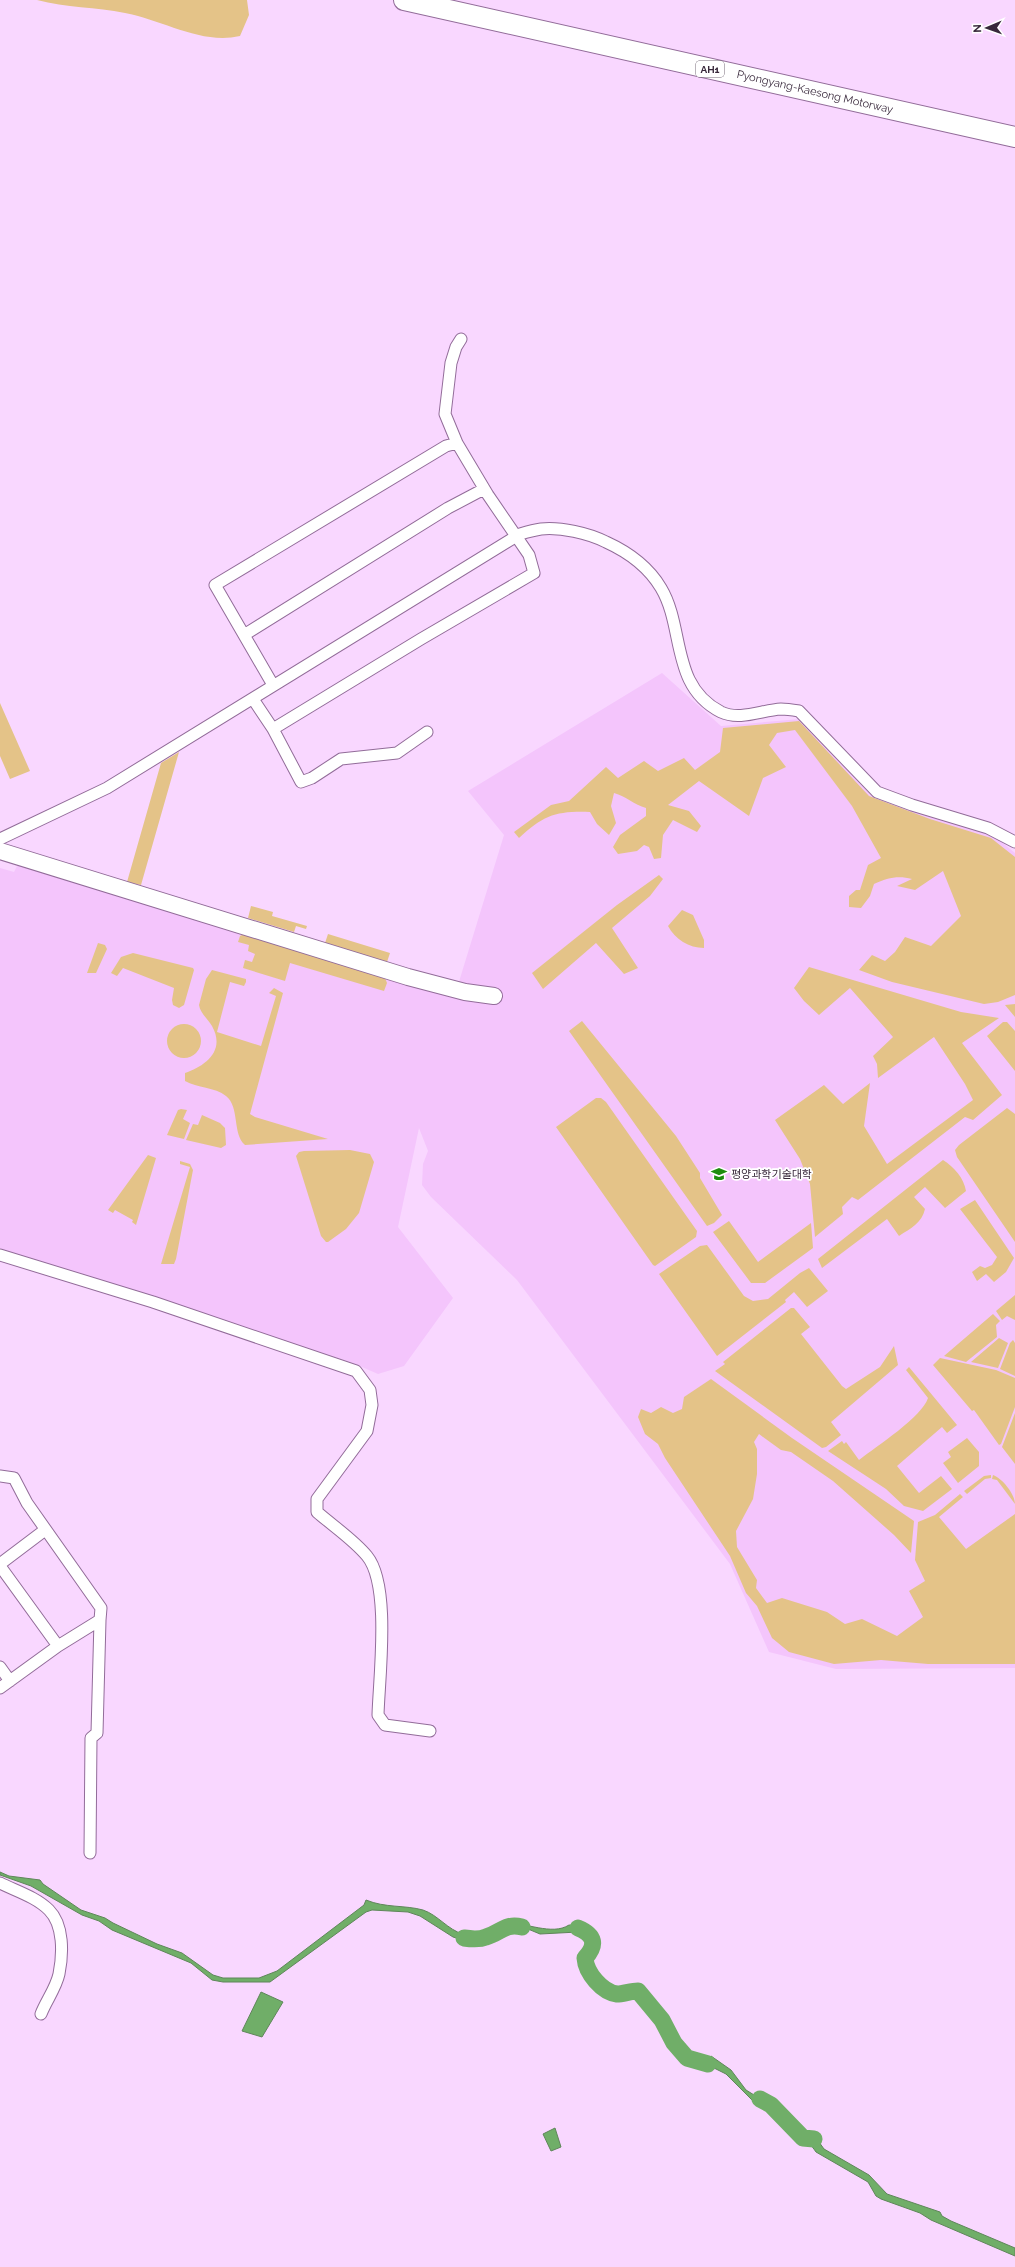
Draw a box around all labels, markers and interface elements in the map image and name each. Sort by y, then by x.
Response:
north arrow [967,8,1007,48]
text: N [971,24,984,33]
road number: AH1 [696,61,724,77]
street label: Pyongyang-Kaesong Motorway [736,68,894,116]
school or university icon: 평양과학기술대학 [710,1165,728,1183]
place label: 평양과학기술대학 [731,1168,812,1181]

